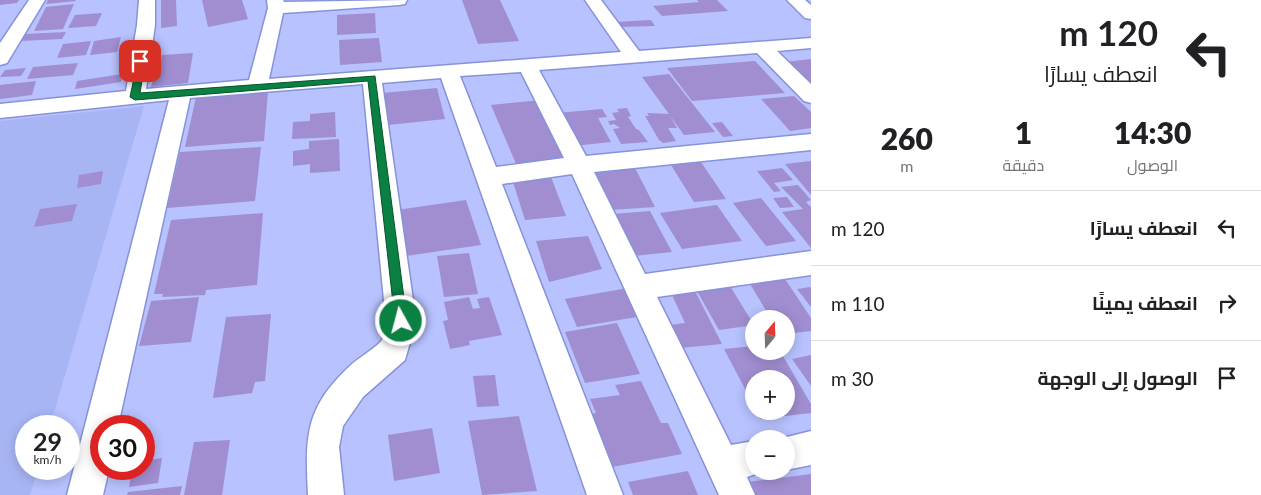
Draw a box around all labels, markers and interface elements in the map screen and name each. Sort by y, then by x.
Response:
text: 120 m [1059,11,1158,53]
icon: left [1176,20,1241,85]
pin [119,40,161,82]
icon: arrive [126,47,154,75]
text: انعطف يسارًا [1044,60,1158,87]
text: 1 [1015,114,1032,150]
text: 14:30 [1114,114,1191,150]
text: 260 [881,120,933,156]
text: دقيقة [1003,155,1044,174]
text: الوصول [1127,155,1178,174]
text: m [900,156,913,175]
icon: left [1213,214,1241,242]
text: انعطف يسارًا [1090,216,1198,239]
text: 120 m [831,217,885,240]
icon: right [1213,289,1241,317]
text: انعطف يمينًا [1092,291,1198,314]
text: 110 m [831,292,885,315]
position arrow [374,294,426,346]
north arrow [745,310,795,360]
map controls [745,310,795,480]
icon: arrive [1213,364,1241,392]
text: الوصول إلى الوجهة [1037,366,1198,389]
text: 30 m [831,367,874,390]
button: + [745,370,795,420]
speed limit sign: 30 [90,415,155,480]
text: 29 [33,426,62,456]
button: − [745,430,795,480]
text: km/h [33,452,62,467]

